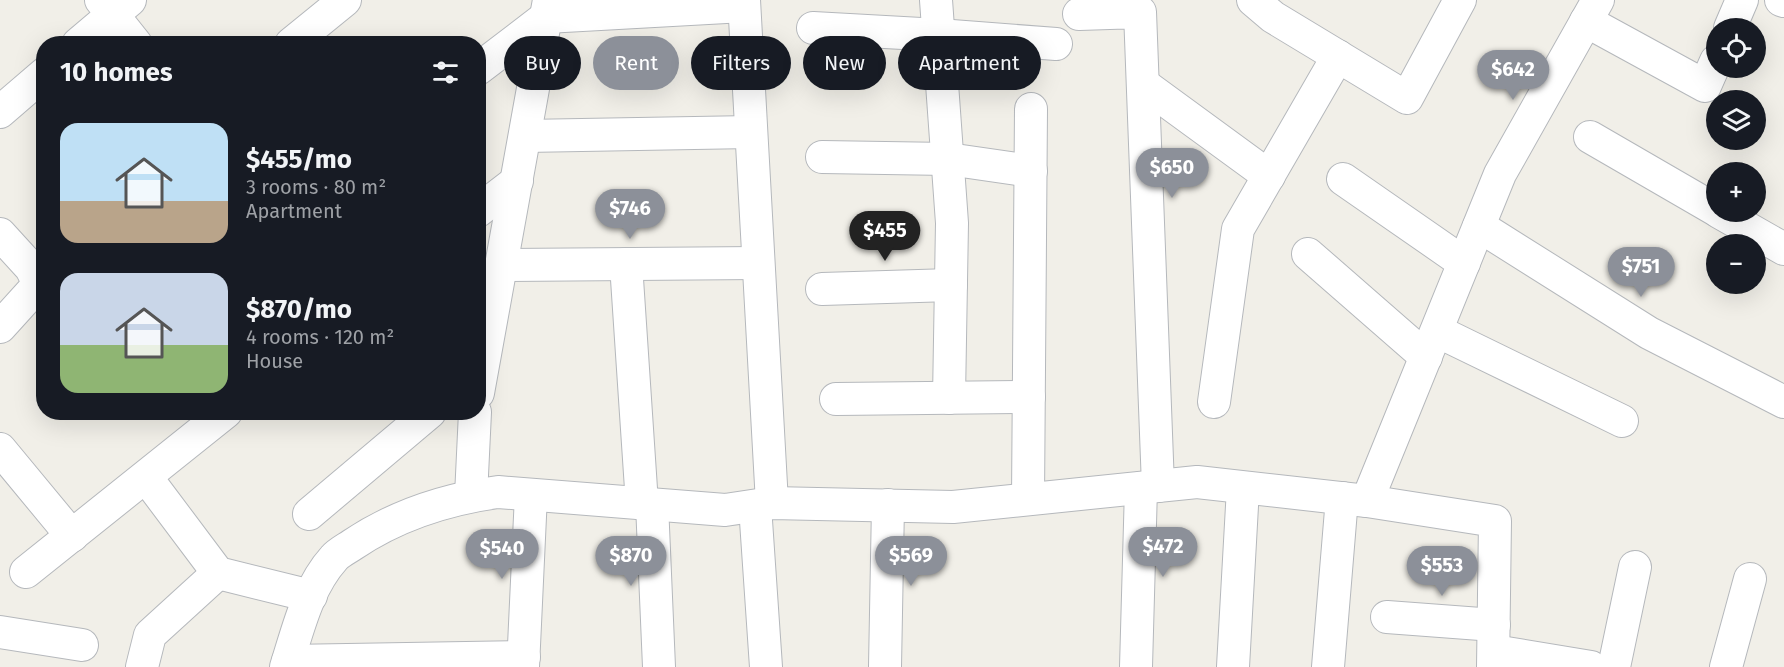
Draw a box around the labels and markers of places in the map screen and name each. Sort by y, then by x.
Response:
pin: $642 [1477,50,1549,101]
pin: $650 [1136,148,1208,199]
pin: $746 [594,189,666,240]
pin: $455 [849,211,921,262]
pin: $751 [1605,247,1677,298]
pin: $472 [1127,527,1199,578]
pin: $540 [466,529,538,580]
pin: $870 [595,536,667,587]
pin: $569 [875,536,947,587]
pin: $553 [1406,546,1478,597]

